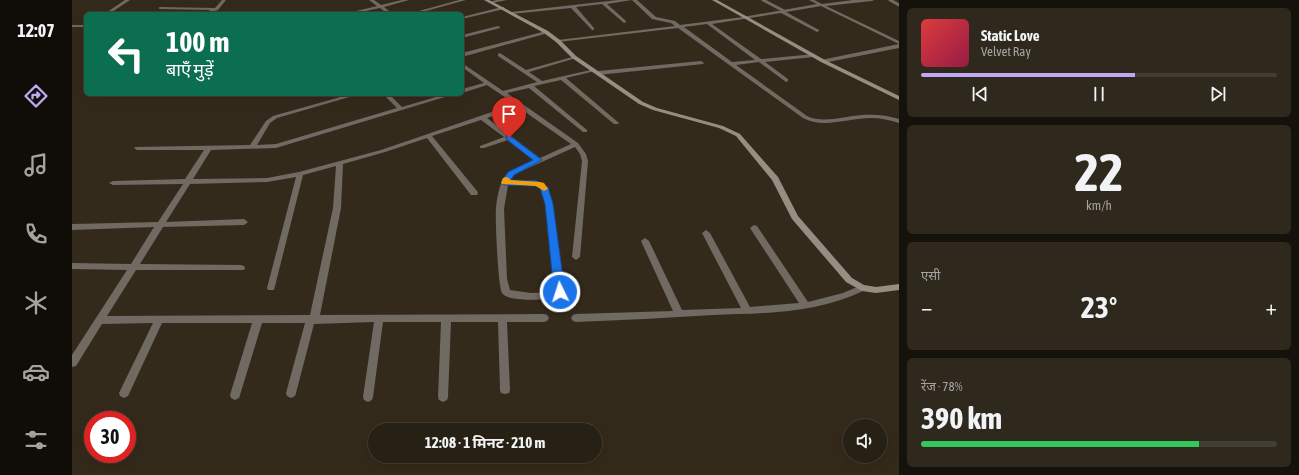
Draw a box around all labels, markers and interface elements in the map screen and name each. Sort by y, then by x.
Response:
text: 12:07 [17,20,55,41]
text: 100 m [166,26,229,58]
text: Static Love [981,27,1040,44]
icon: left [100,28,152,80]
text: Velvet Ray [981,44,1031,59]
text: बाएँ मुड़ें [166,59,214,80]
icon: directions [22,82,50,110]
icon: previous [969,83,991,105]
icon: pause [1088,83,1110,105]
icon: next [1207,83,1229,105]
pin [492,97,526,138]
icon: arrive [498,103,520,125]
text: 22 [1075,142,1123,202]
icon: music [22,151,50,179]
text: km/h [1086,198,1112,213]
icon: phone [22,220,50,248]
text: एसी [921,268,940,283]
position arrow [539,271,581,313]
icon: climate [22,289,50,317]
text: 23° [1081,290,1117,324]
text: − [921,294,932,320]
text: + [1266,294,1277,320]
icon: car [22,358,50,386]
text: रेंज · 78% [921,379,963,394]
text: 390 km [921,401,1002,435]
speed limit sign: 30 [84,411,136,463]
map controls [843,419,887,463]
button: sound [843,419,887,463]
icon: filters [22,426,50,454]
text: 12:08 · 1 मिनट · 210 m [425,434,545,451]

